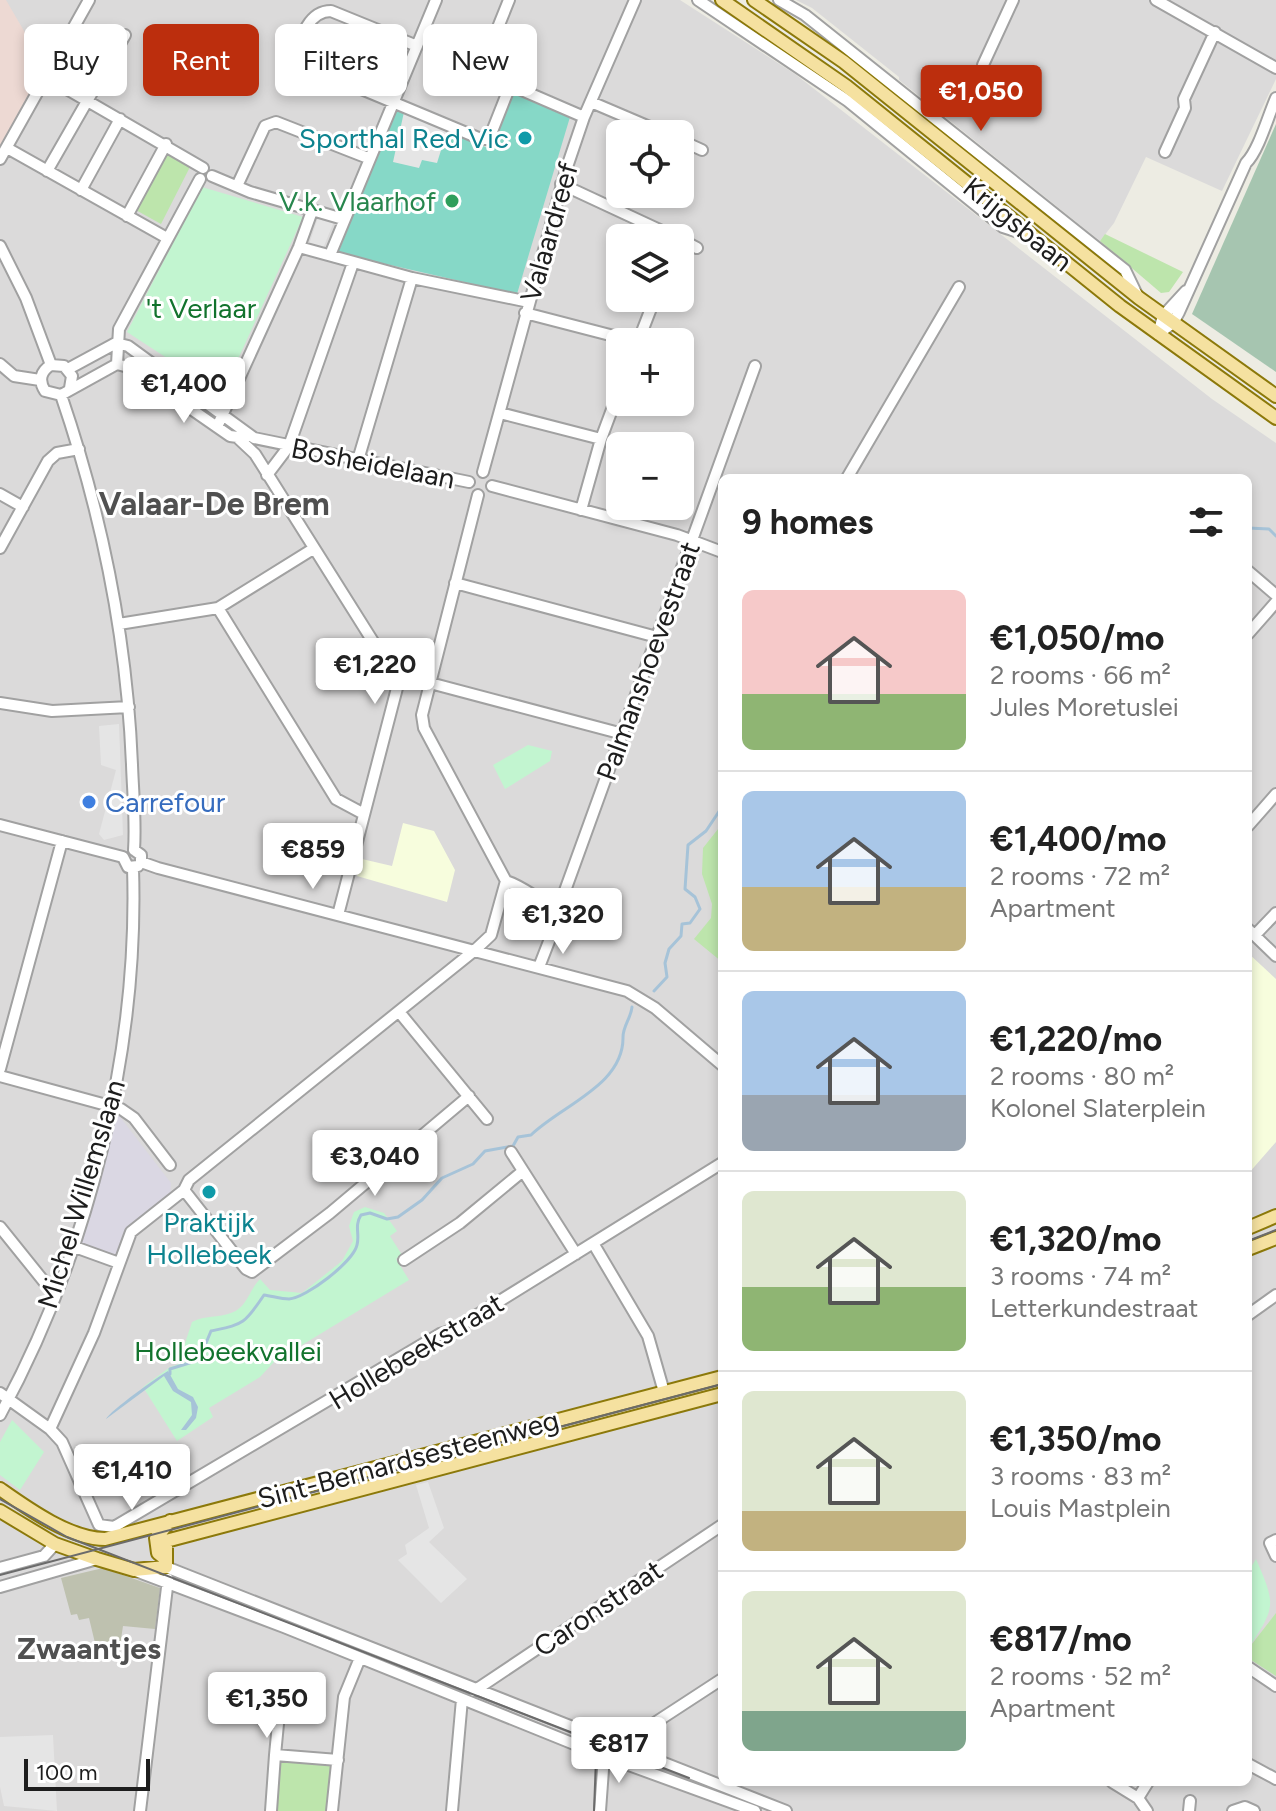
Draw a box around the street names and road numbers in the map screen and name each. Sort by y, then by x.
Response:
street label: Valaardreef [513,158,585,306]
street label: Krijgsbaan [957,170,1079,278]
street label: Bosheidelaan [288,430,458,496]
street label: Palmanshoevestraat [589,537,707,785]
street label: Michel Willemslaan [30,1075,132,1313]
street label: Hollebeekstraat [323,1286,509,1416]
street label: Sint-Bernardsesteenweg [254,1402,562,1516]
street label: Caronstraat [527,1553,669,1663]

